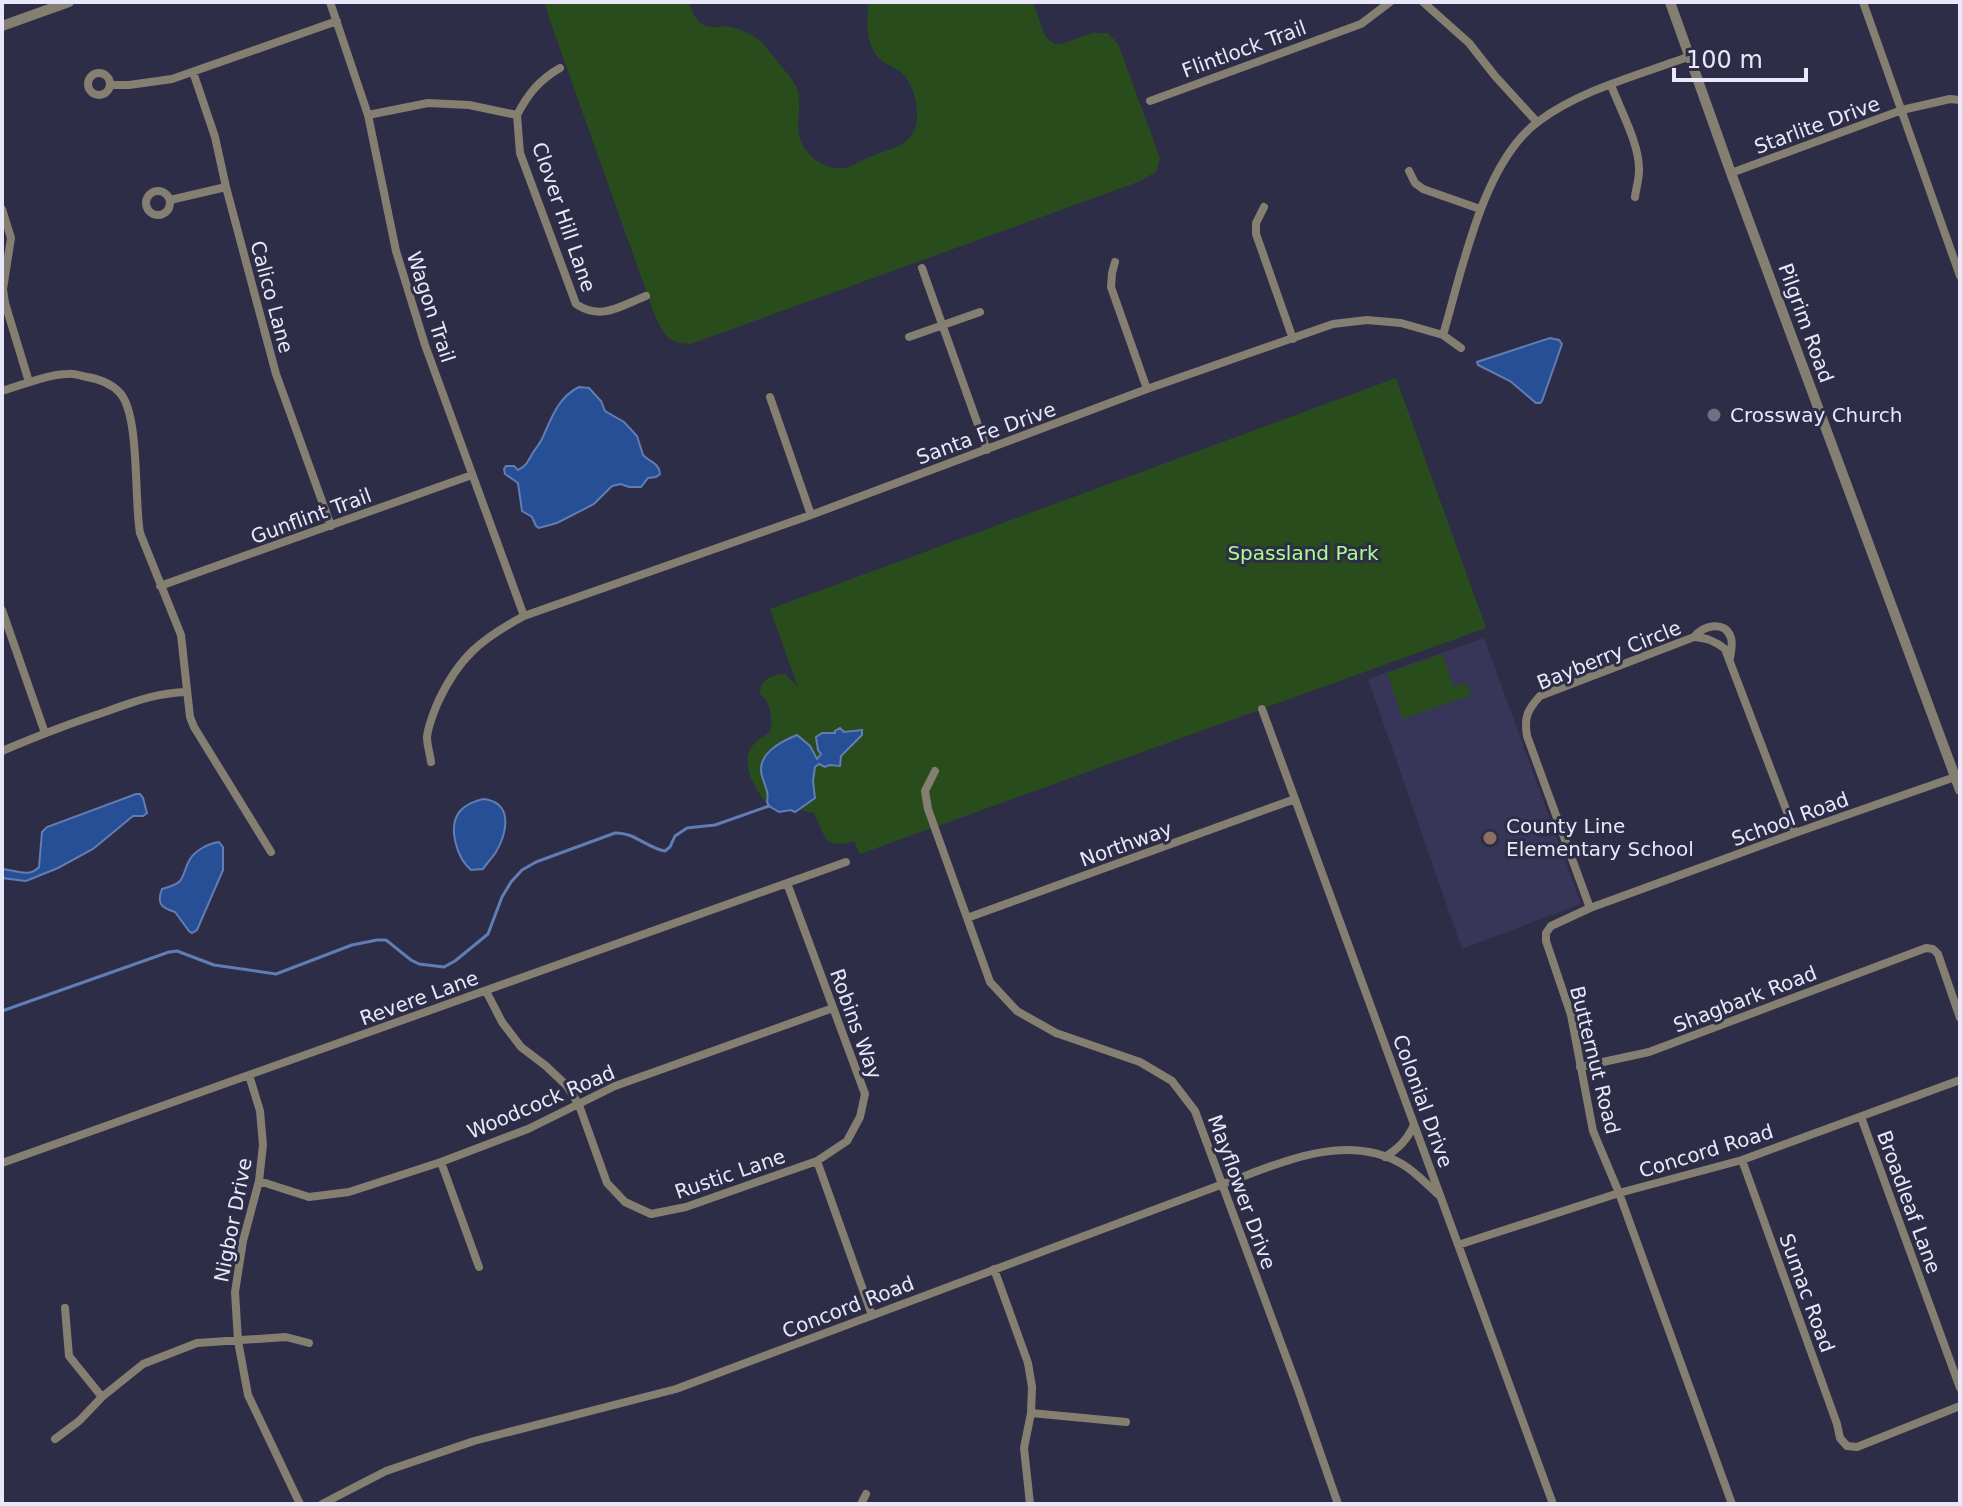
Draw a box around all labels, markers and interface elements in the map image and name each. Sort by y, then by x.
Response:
street label: Flintlock Trail [1178,15,1310,83]
scale bar [1674,32,1806,82]
text: 100 m [1686,46,1763,74]
street label: Starlite Drive [1751,91,1883,159]
street label: Clover Hill Lane [527,139,601,295]
street label: Calico Lane [245,238,299,356]
street label: Wagon Trail [402,248,460,366]
street label: Pilgrim Road [1773,260,1839,386]
street label: Santa Fe Drive [913,397,1059,469]
place label: Crossway Church [1730,403,1902,427]
marker: Crossway Church [1705,406,1723,424]
street label: Gunflint Trail [247,483,375,549]
park label: Spassland Park [1227,541,1379,565]
street label: Bayberry Circle [1533,615,1685,695]
street label: School Road [1728,787,1852,851]
place label: County Line Elementary School [1506,814,1694,861]
street label: Northway [1077,816,1176,872]
marker: County Line Elementary School [1481,829,1499,847]
street label: Shagbark Road [1670,961,1820,1037]
street label: Revere Lane [357,965,481,1031]
street label: Robins Way [825,966,887,1083]
street label: Butternut Road [1565,983,1625,1137]
street label: Colonial Drive [1388,1031,1458,1171]
street label: Woodcock Road [464,1060,618,1144]
street label: Mayflower Drive [1203,1111,1281,1273]
street label: Concord Road [1636,1119,1776,1183]
street label: Broadleaf Lane [1872,1127,1946,1277]
street label: Rustic Lane [672,1144,788,1204]
street label: Nigbor Drive [209,1156,257,1284]
street label: Sumac Road [1774,1230,1840,1356]
street label: Concord Road [779,1271,917,1343]

